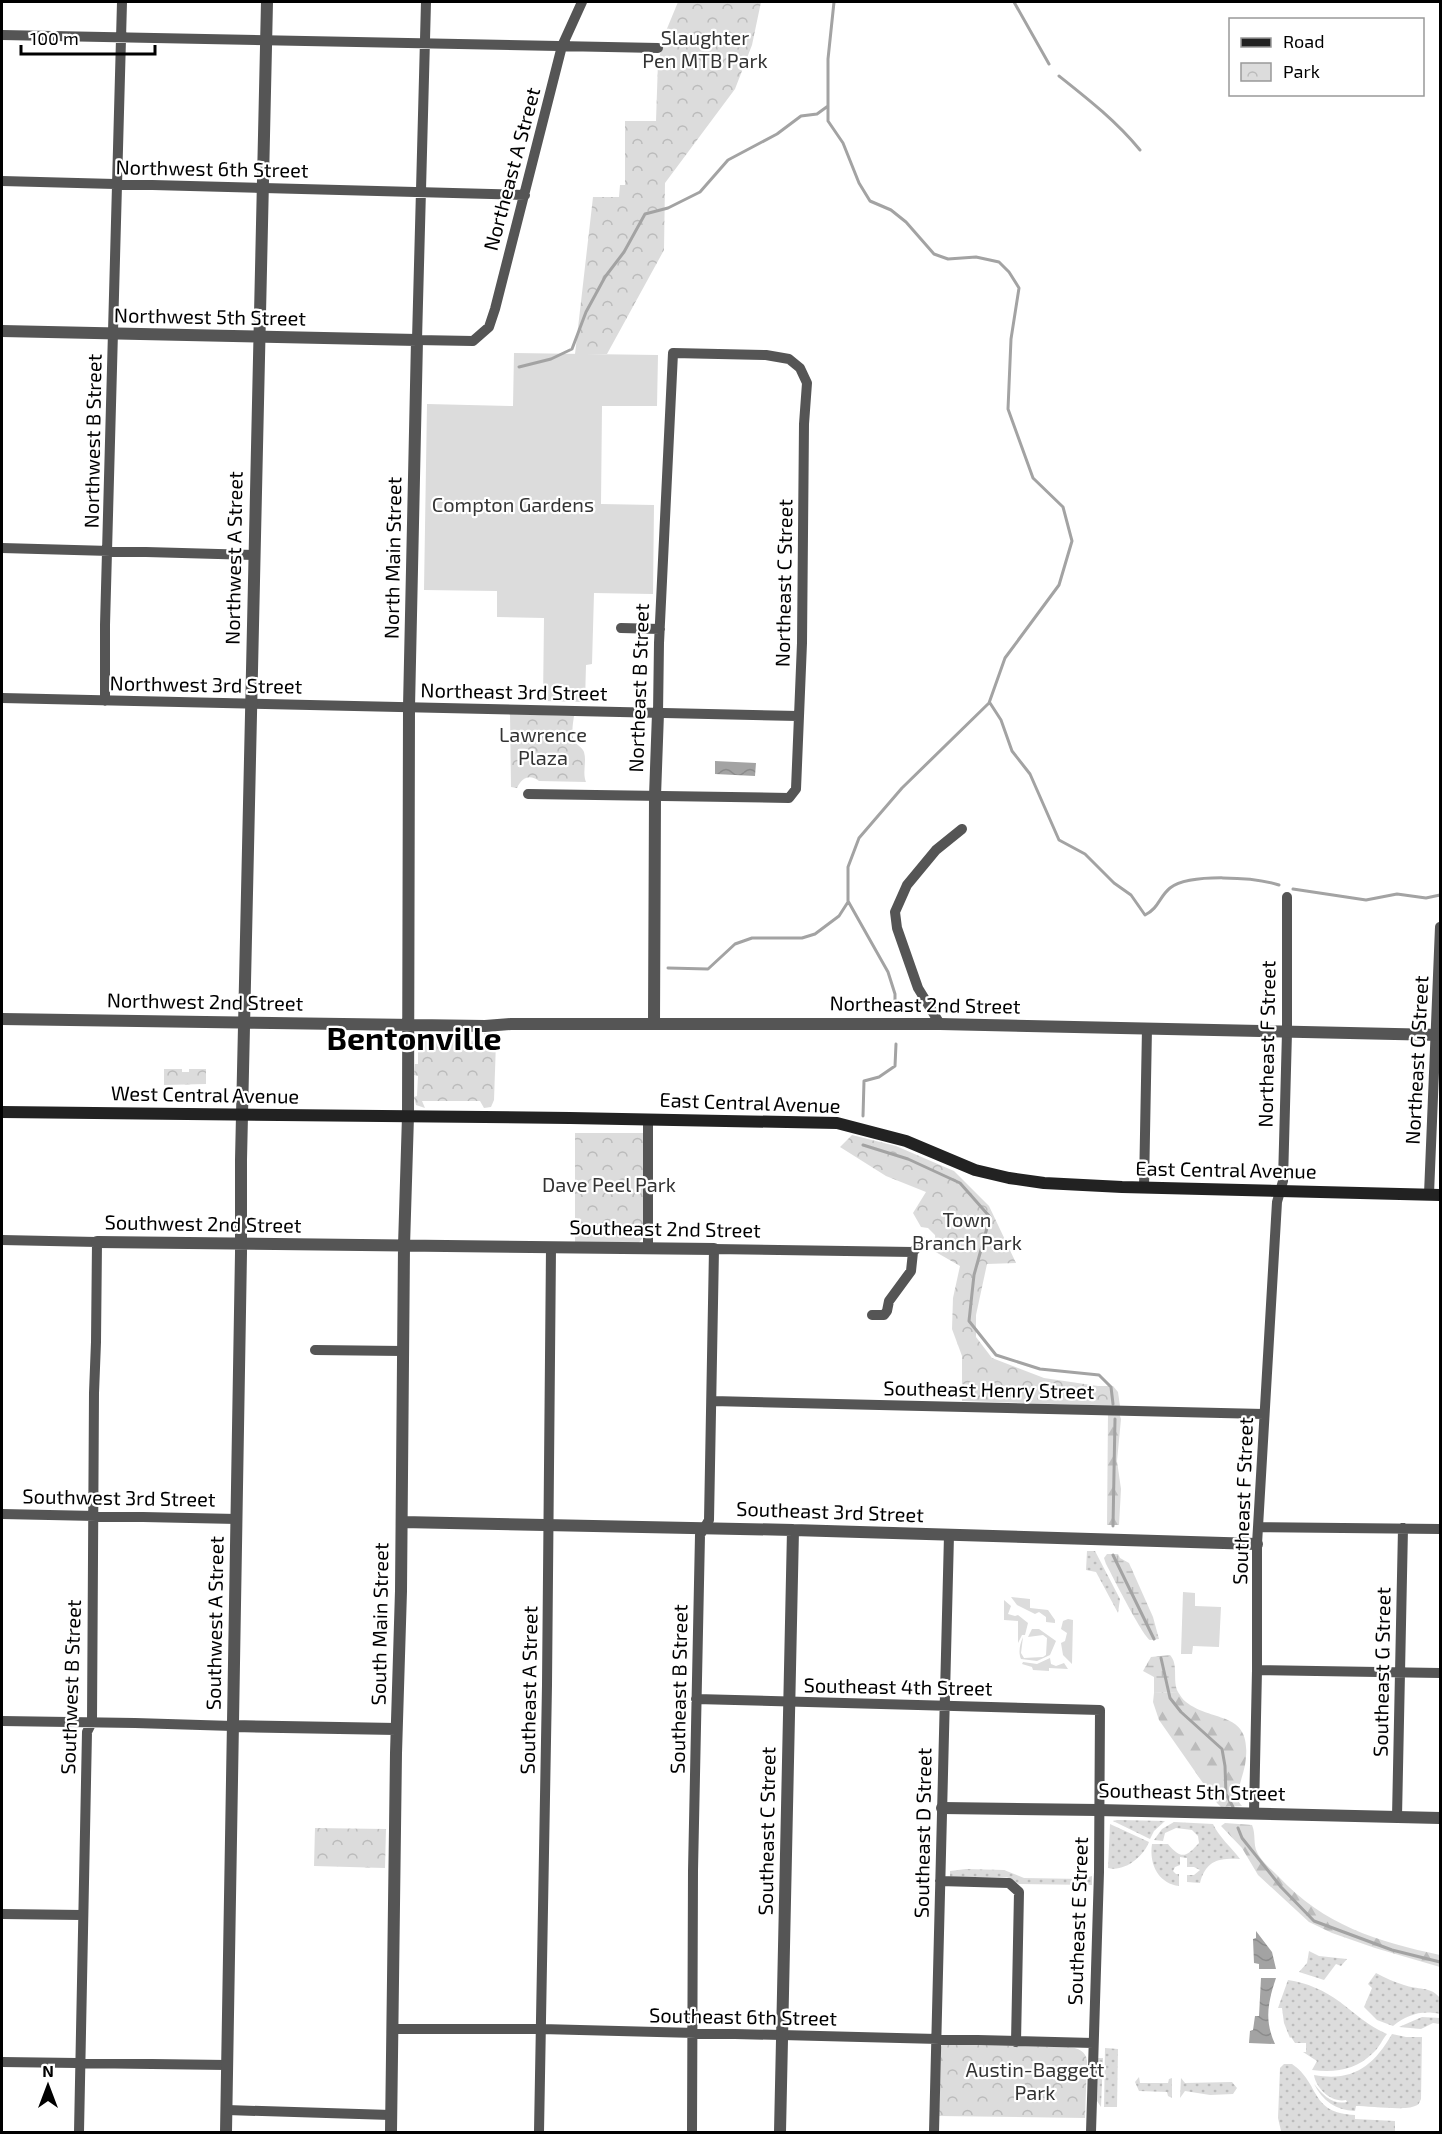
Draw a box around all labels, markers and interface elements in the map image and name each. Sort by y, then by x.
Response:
scale bar [21,18,154,56]
legend [1229,18,1424,96]
park label: Slaughter Pen MTB Park [642,25,768,72]
text: 100 m [30,27,79,49]
text: Road [1283,30,1324,52]
text: Park [1283,60,1320,82]
street label: Northeast A Street [478,84,544,253]
street label: Northwest 6th Street [115,154,309,182]
street label: Northwest 5th Street [114,302,307,330]
street label: Northwest B Street [78,353,106,528]
street label: Northwest A Street [219,471,247,645]
street label: North Main Street [379,476,405,639]
park label: Compton Gardens [432,492,594,516]
street label: Northeast C Street [770,498,796,667]
street label: Northeast B Street [623,603,653,773]
street label: Northwest 3rd Street [110,670,303,698]
street label: Northeast 3rd Street [420,677,608,705]
park label: Lawrence Plaza [499,722,587,769]
street label: Northeast F Street [1253,960,1279,1128]
street label: Northeast G Street [1400,974,1432,1145]
street label: Northwest 2nd Street [107,987,304,1015]
street label: Northeast 2nd Street [829,990,1021,1018]
district label: Bentonville [327,1018,501,1056]
street label: West Central Avenue [111,1080,299,1108]
street label: East Central Avenue [659,1087,841,1117]
street label: East Central Avenue [1135,1155,1317,1183]
park label: Dave Peel Park [542,1172,676,1196]
park label: Town Branch Park [912,1207,1022,1254]
street label: Southwest 2nd Street [104,1209,302,1237]
street label: Southeast 2nd Street [569,1214,761,1242]
street label: Southeast Henry Street [883,1375,1095,1403]
street label: Southeast F Street [1227,1416,1257,1585]
street label: Southwest 3rd Street [22,1483,216,1511]
street label: Southeast 3rd Street [736,1496,925,1526]
street label: Southwest A Street [200,1535,228,1710]
street label: South Main Street [366,1542,392,1706]
street label: Southeast G Street [1368,1587,1394,1757]
street label: Southwest B Street [55,1599,85,1775]
street label: Southeast B Street [665,1604,691,1774]
street label: Southeast A Street [515,1605,541,1775]
street label: Southeast 4th Street [803,1672,993,1700]
street label: Southeast C Street [753,1746,779,1915]
street label: Southeast D Street [909,1747,935,1918]
street label: Southeast 5th Street [1098,1777,1286,1805]
street label: Southeast E Street [1062,1836,1092,2006]
street label: Southeast 6th Street [649,2002,838,2030]
north arrow [18,2056,78,2116]
park label: Austin-Baggett Park [966,2057,1105,2104]
text: N [42,2061,54,2080]

